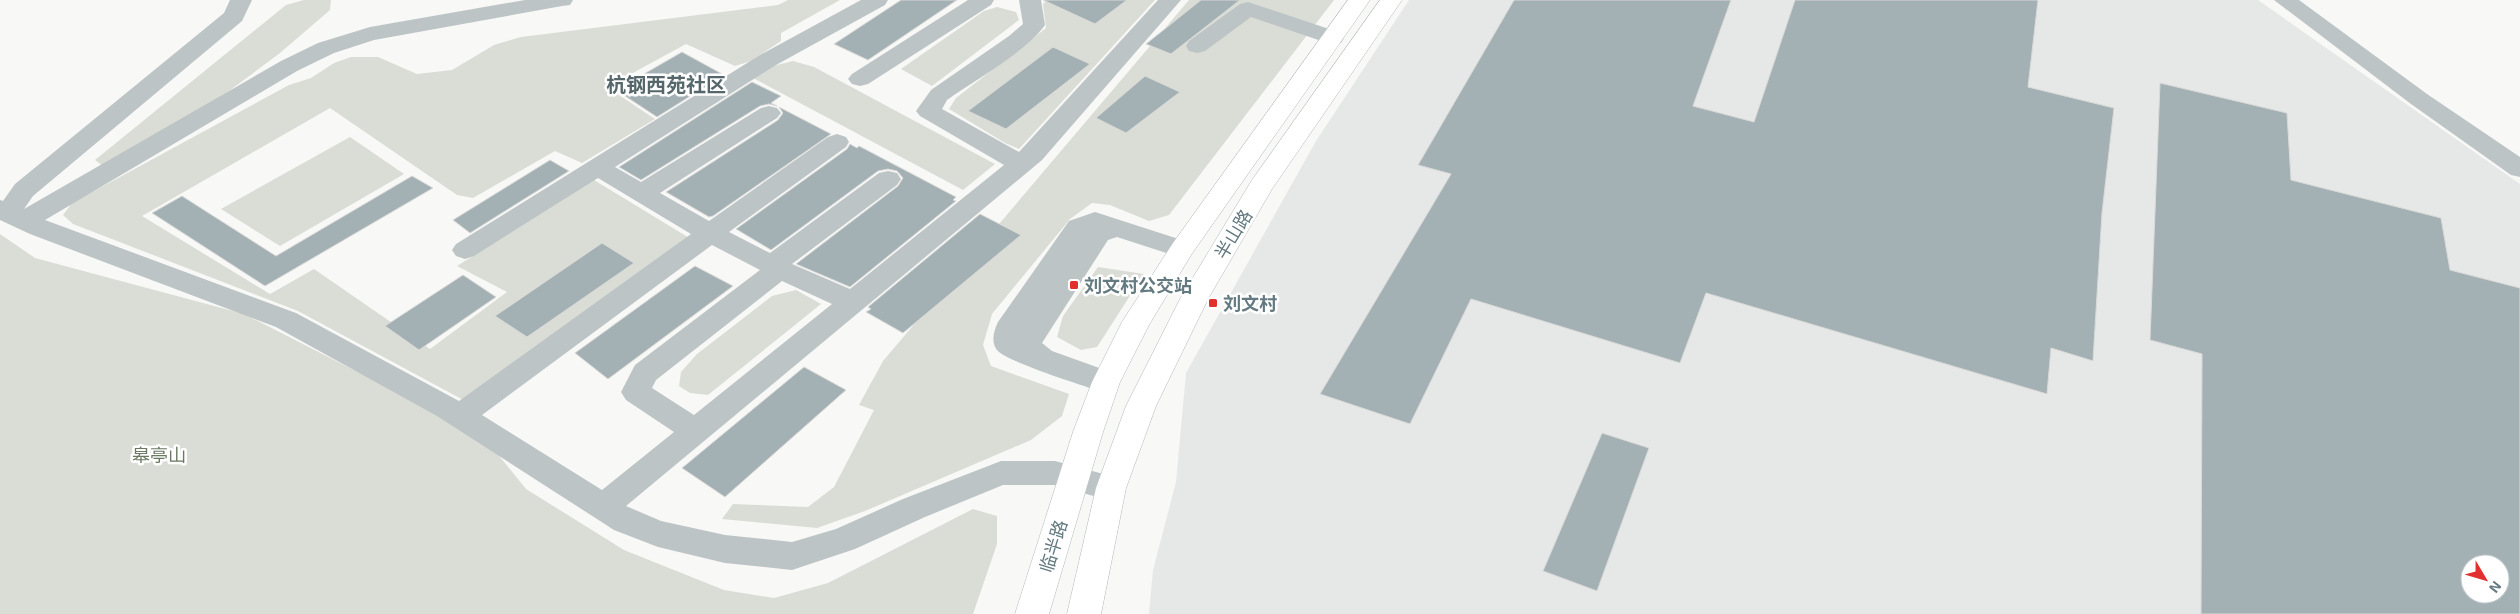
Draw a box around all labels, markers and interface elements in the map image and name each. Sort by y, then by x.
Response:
district label: 杭钢西苑社区 [606,72,726,96]
street label: 半山路 [1210,205,1256,263]
place label: 刘文村公交站 [1084,274,1192,296]
marker: 刘文村公交站 [1068,279,1080,291]
place label: 刘文村 [1223,292,1277,314]
marker: 刘文村 [1207,297,1219,309]
park label: 皋亭山 [132,444,186,466]
street label: 临半路 [1035,517,1071,575]
north arrow [2460,554,2510,604]
text: N [2486,578,2505,597]

